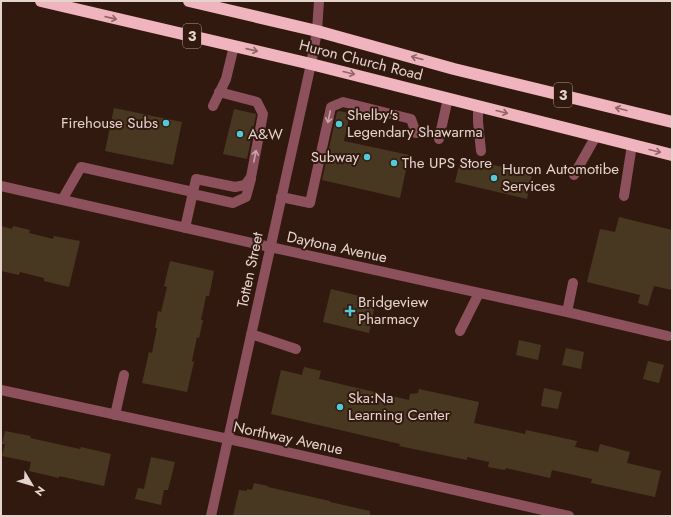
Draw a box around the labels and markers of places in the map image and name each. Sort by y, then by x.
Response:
place label: Shelby's Legendary Shawarma [347,104,483,143]
place label: Firehouse Subs [61,112,158,134]
marker: Firehouse Subs [161,118,171,128]
marker: Shelby's Legendary Shawarma [334,119,344,129]
place label: A&W [248,123,283,145]
marker: A&W [235,129,245,139]
place label: Subway [311,146,359,168]
marker: Subway [362,152,372,162]
place label: The UPS Store [402,152,492,174]
marker: The UPS Store [389,158,399,168]
place label: Huron Automotibe Services [502,158,619,197]
marker: Huron Automotibe Services [489,173,499,183]
place label: Bridgeview Pharmacy [358,291,429,330]
marker: Bridgeview Pharmacy [345,306,355,316]
place label: Ska:Na Learning Center [348,387,451,426]
marker: Ska:Na Learning Center [335,402,345,412]

